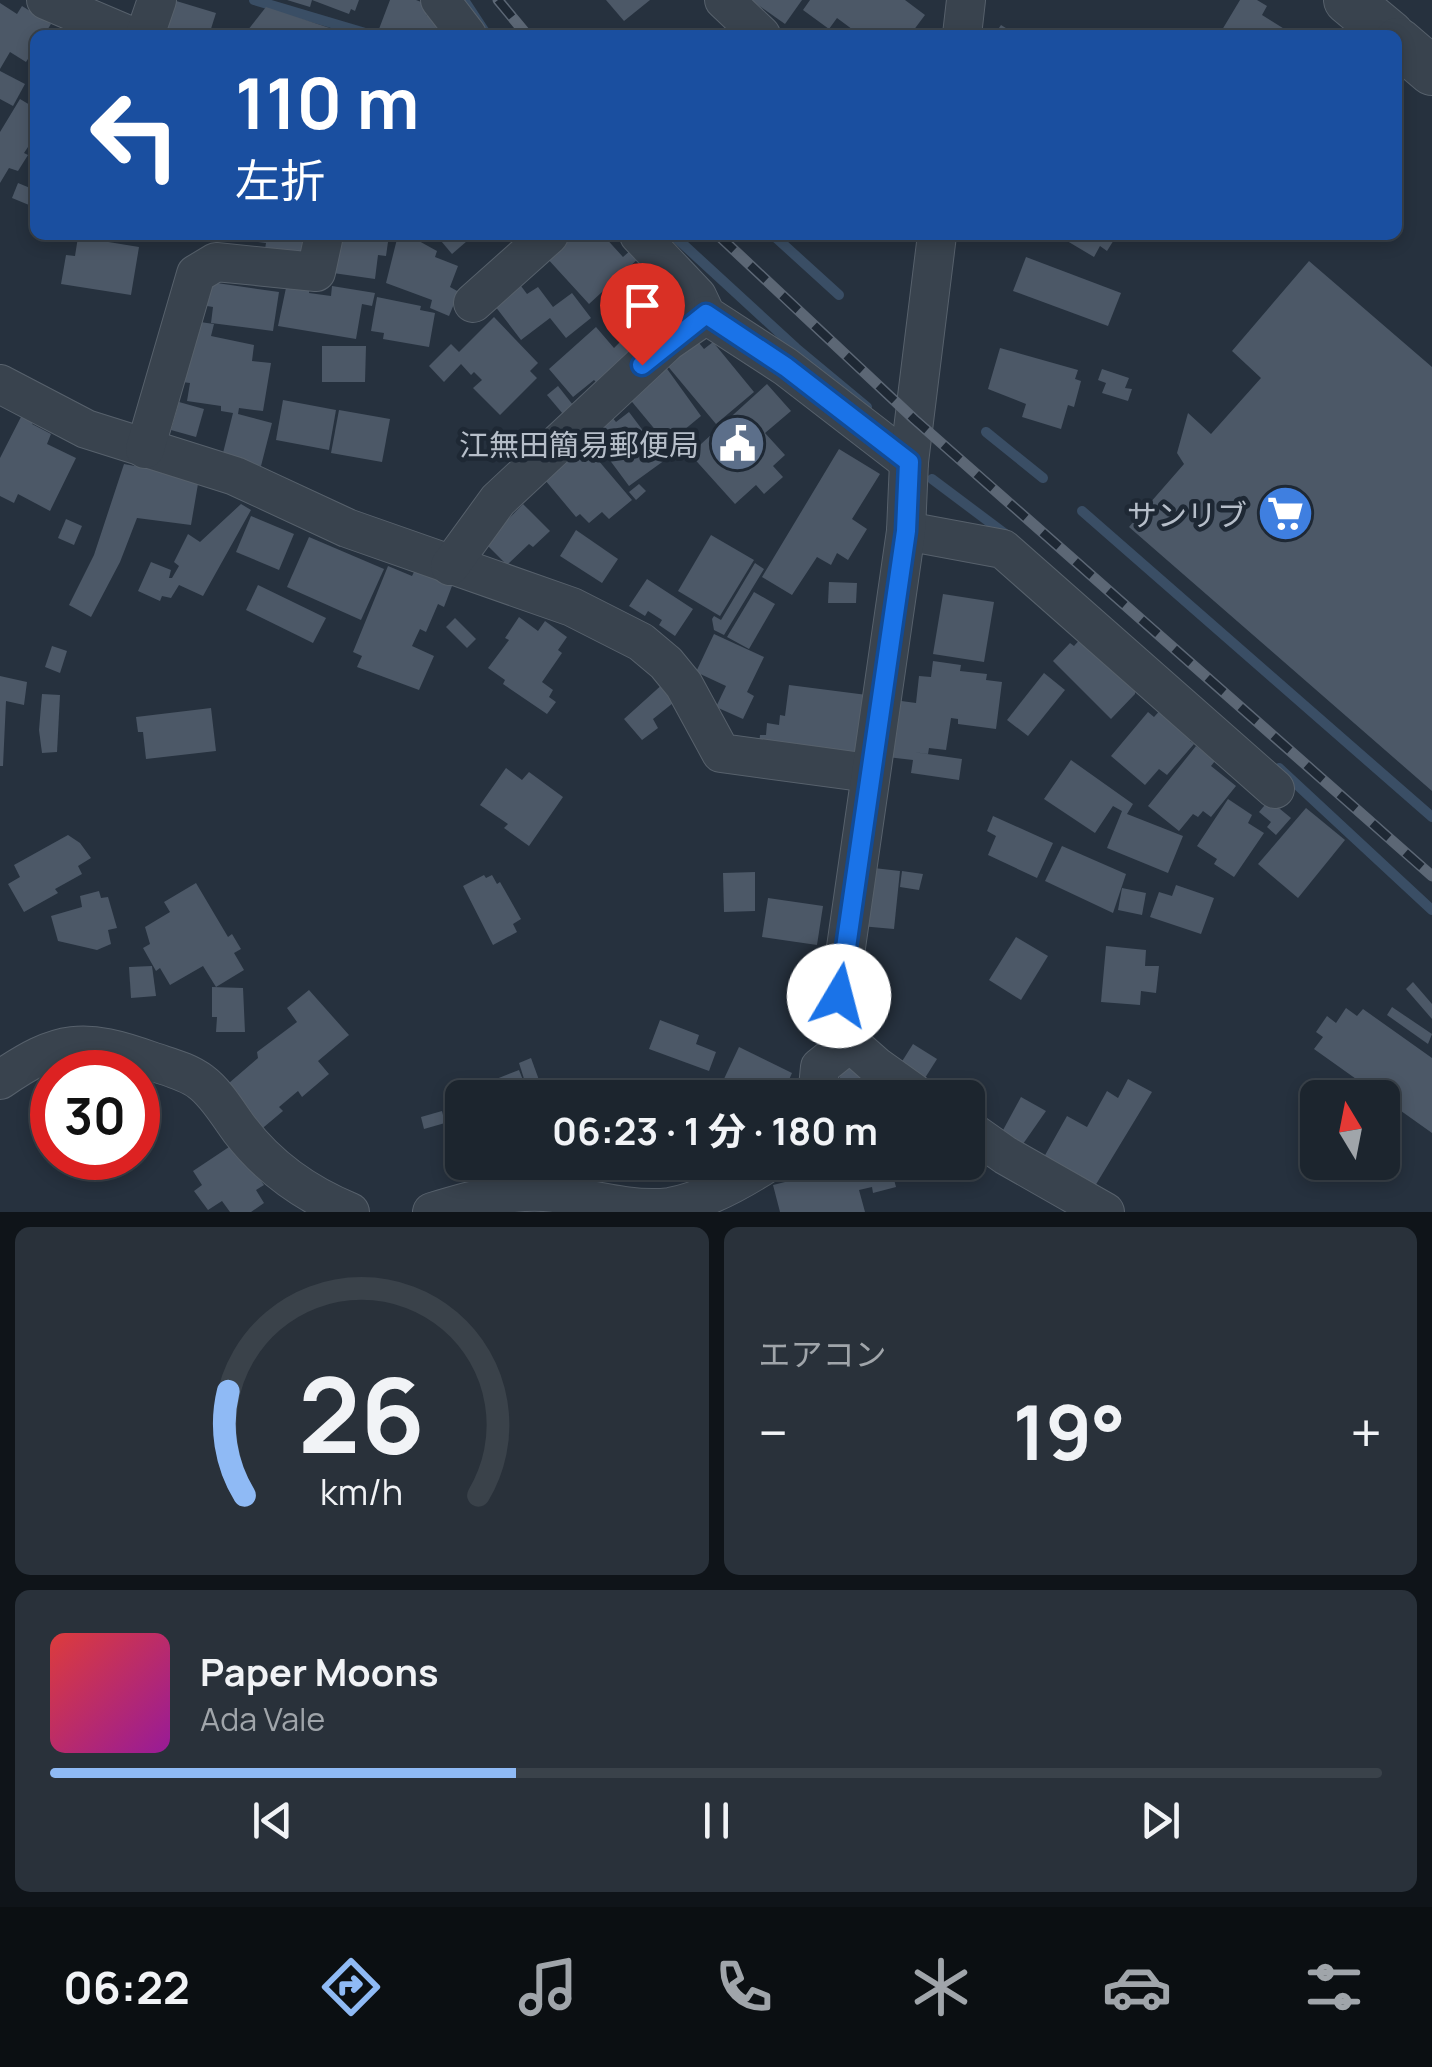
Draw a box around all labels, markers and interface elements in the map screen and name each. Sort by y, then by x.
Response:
text: 110 m [235,54,419,150]
icon: left [70,70,200,200]
text: 左折 [235,149,325,211]
pin [600,263,685,366]
icon: arrive [615,278,670,333]
public building icon: 江無田簡易郵便局 [708,414,768,474]
place label: 江無田簡易郵便局 [459,424,699,465]
supermarket icon: サンリブ [1256,484,1316,544]
place label: サンリブ [1127,494,1247,535]
position arrow [787,944,891,1048]
speed limit sign: 30 [30,1050,160,1180]
north arrow [1300,1080,1400,1180]
map controls [1300,1080,1400,1180]
text: 06:23 · 1 分 · 180 m [552,1104,878,1156]
text: エアコン [759,1332,887,1376]
text: 26 [298,1342,425,1484]
text: 19° [1013,1380,1126,1483]
text: − [759,1394,788,1470]
text: + [1350,1394,1382,1470]
text: km/h [320,1467,403,1516]
text: Paper Moons [200,1645,439,1697]
text: Ada Vale [200,1697,325,1741]
icon: previous [245,1793,300,1848]
icon: pause [689,1793,744,1848]
icon: next [1133,1793,1188,1848]
icon: directions [316,1952,386,2022]
icon: music [513,1952,583,2022]
icon: phone [709,1952,779,2022]
icon: climate [906,1952,976,2022]
icon: car [1102,1952,1172,2022]
icon: filters [1299,1952,1369,2022]
text: 06:22 [63,1956,190,2018]

